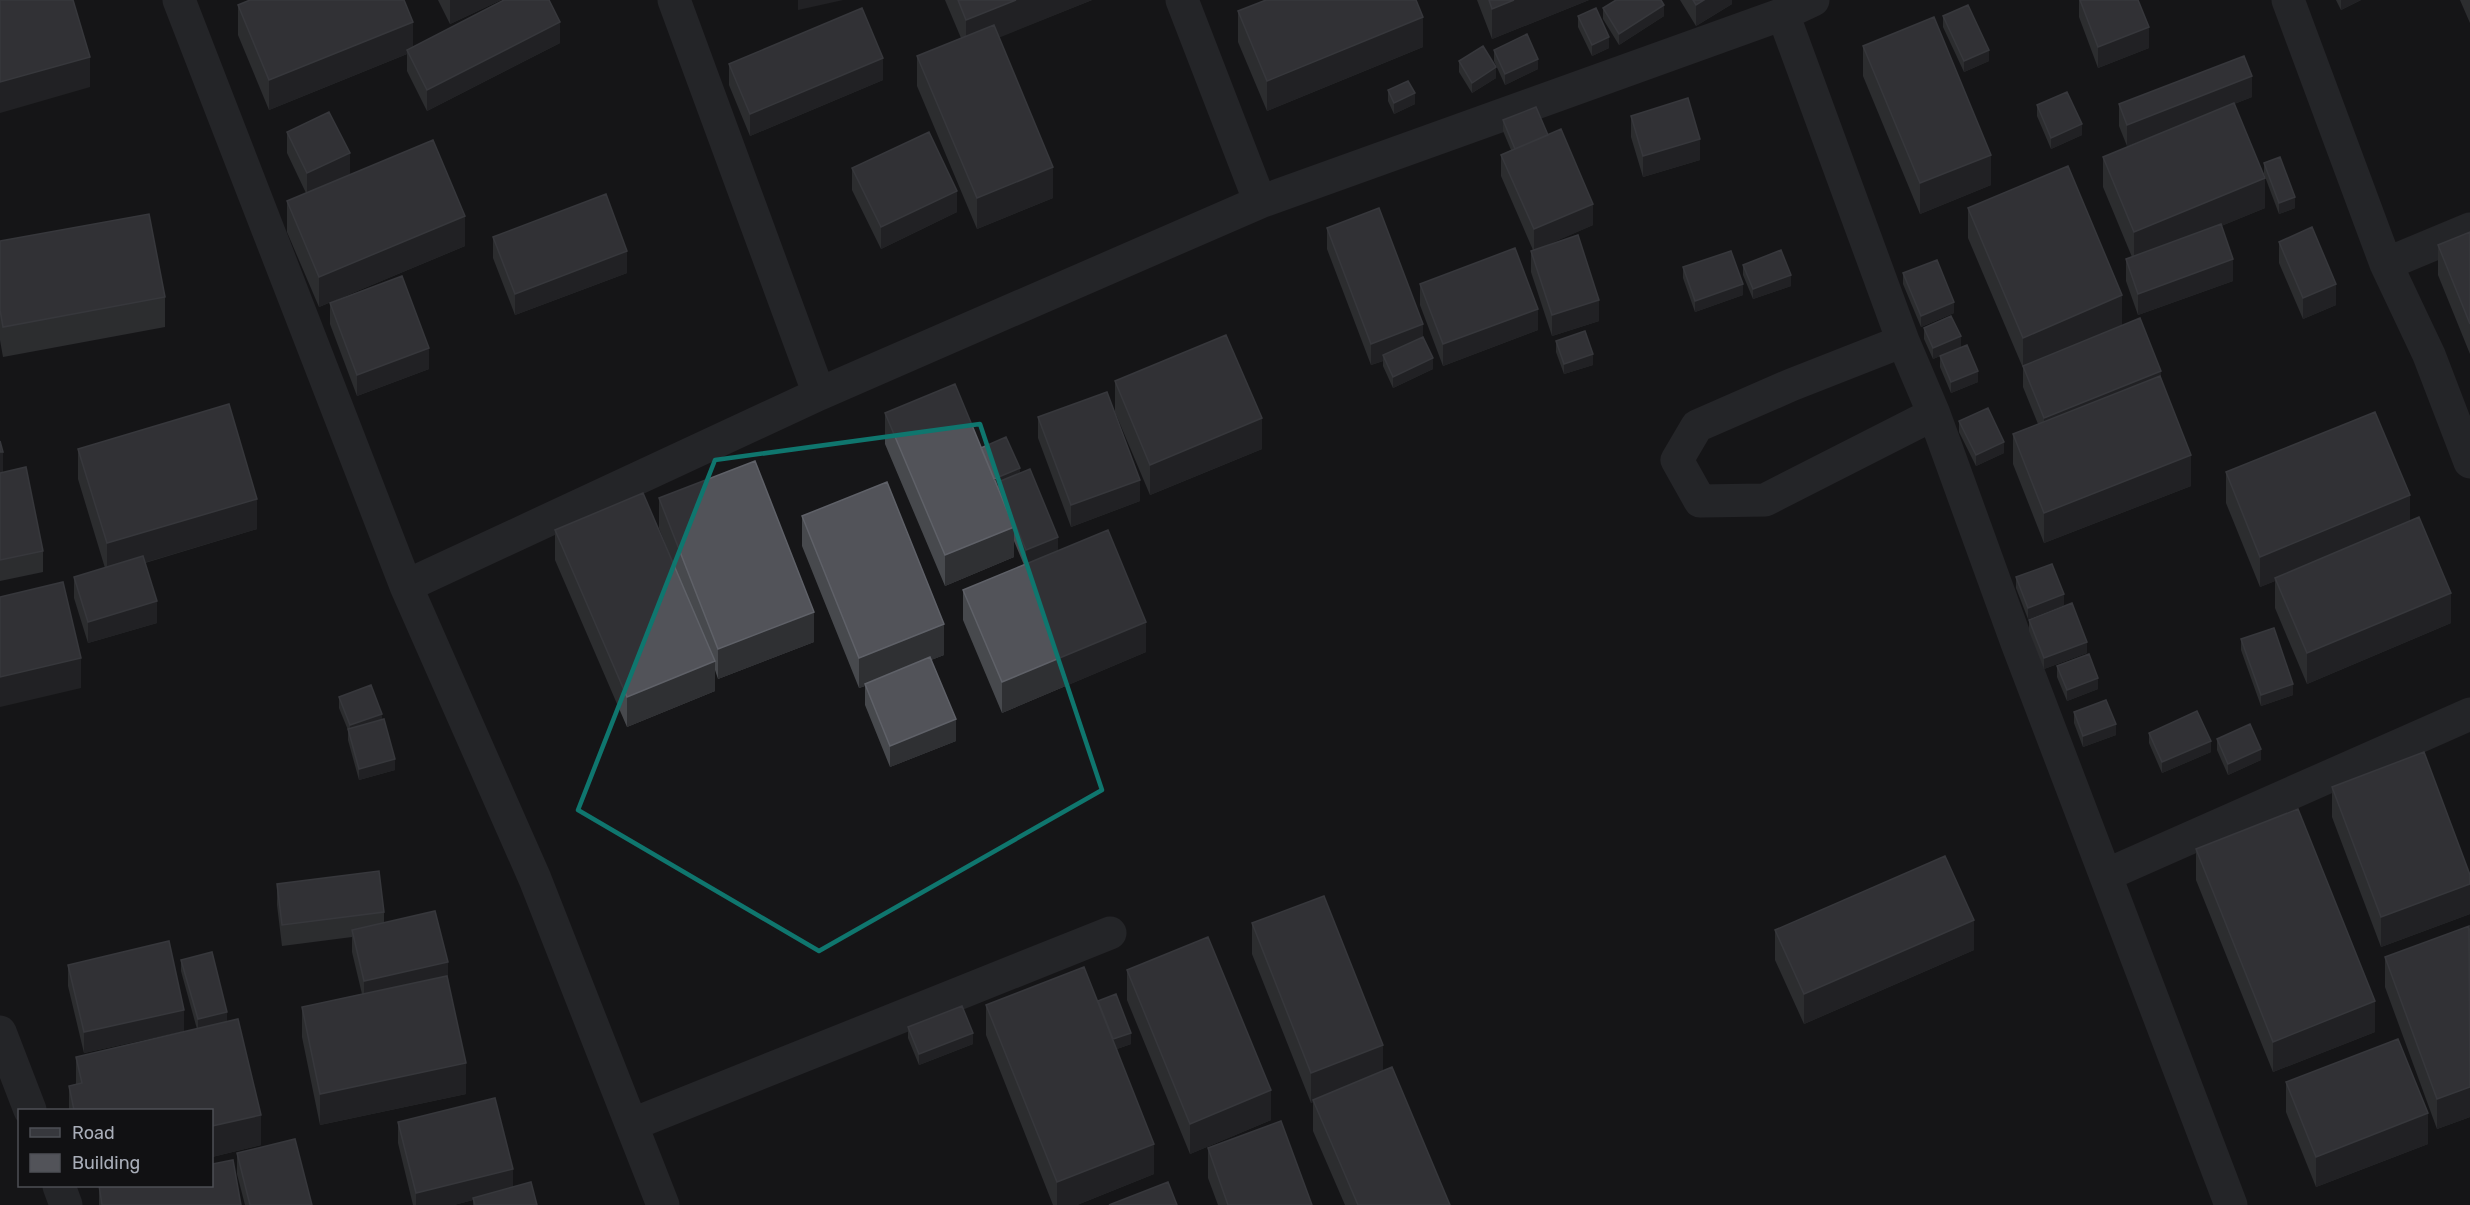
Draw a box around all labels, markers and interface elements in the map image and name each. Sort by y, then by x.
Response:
legend [18,1109,213,1187]
text: Road [72,1122,115,1144]
text: Building [72,1152,140,1174]

